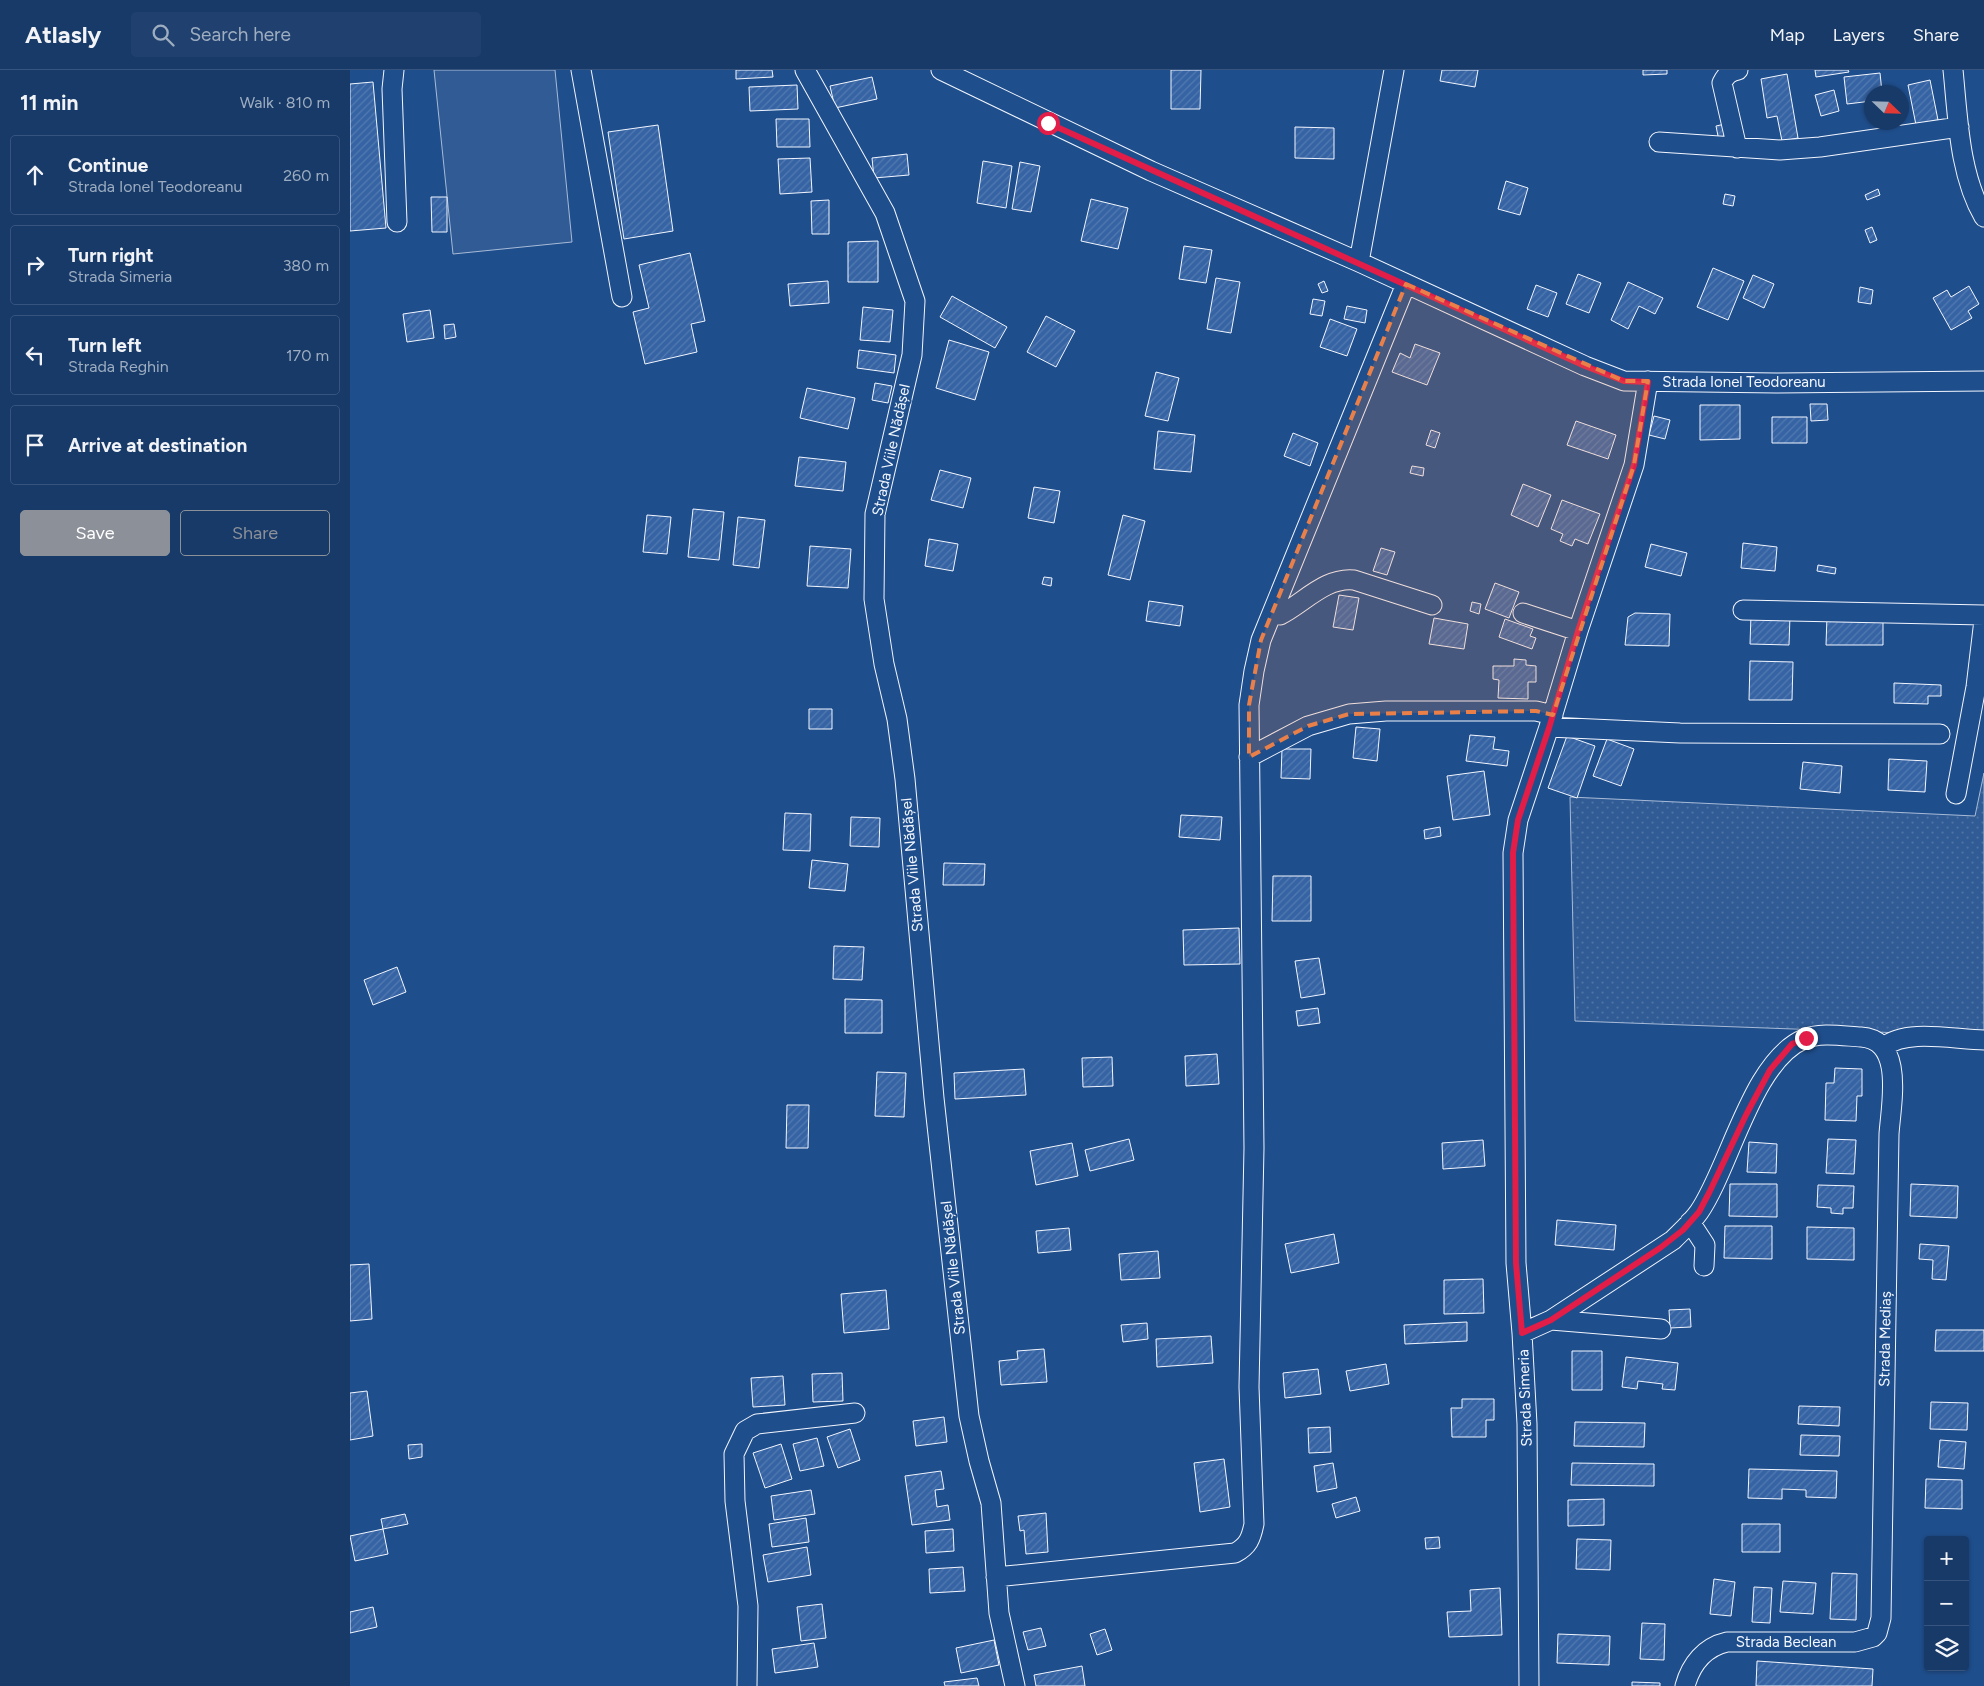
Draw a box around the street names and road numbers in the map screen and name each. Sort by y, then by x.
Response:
street label: Strada Ionel Teodoreanu [1662,373,1826,391]
street label: Strada Viile Nădășel [868,382,914,518]
street label: Strada Viile Nădășel [897,797,927,933]
street label: Strada Viile Nădășel [937,1200,969,1336]
street label: Strada Mediaș [1875,1291,1895,1387]
street label: Strada Simeria [1514,1349,1536,1447]
street label: Strada Beclean [1736,1633,1836,1651]

